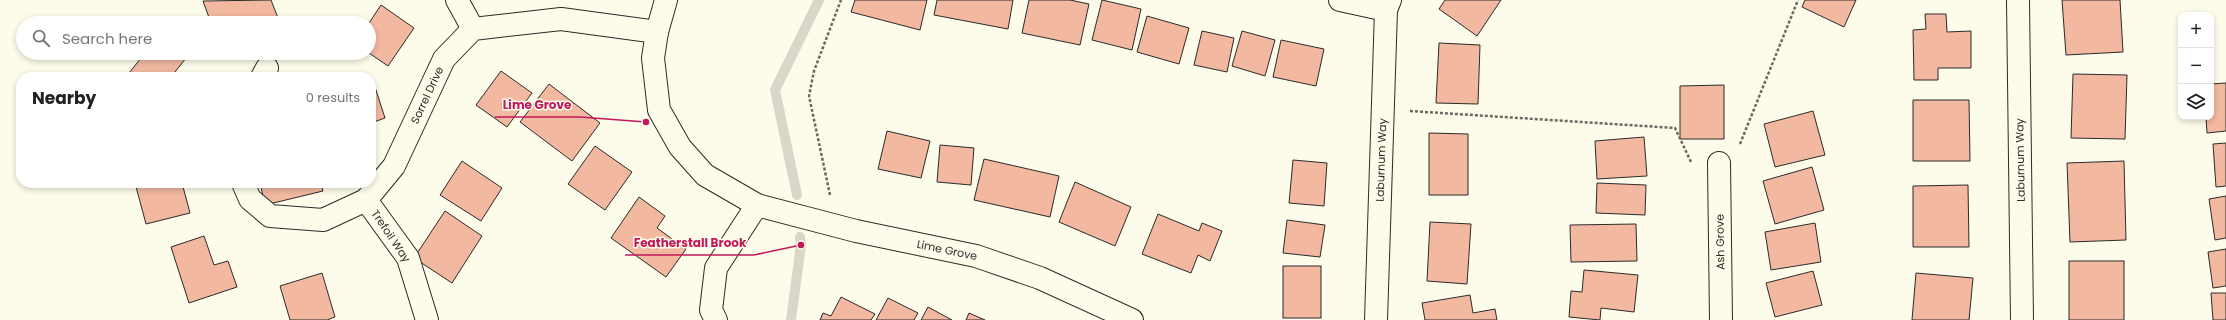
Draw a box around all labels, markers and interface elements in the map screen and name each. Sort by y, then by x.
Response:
map controls [2178,12,2214,120]
button: + [2178,12,2214,48]
search box [16,16,376,60]
icon: search [30,27,52,49]
text: Search here [62,28,152,49]
button: − [2178,48,2214,84]
street label: Sorrel Drive [407,63,447,126]
button: layers [2178,84,2214,120]
text: Nearby [32,86,96,110]
text: 0 results [306,88,360,107]
callout: Lime Grove [495,93,580,117]
text: Lime Grove [503,96,572,113]
street label: Laburnum Way [1372,117,1390,202]
street label: Laburnum Way [2011,117,2029,202]
street label: Trefoil Way [368,207,415,266]
street label: Ash Grove [1712,214,1728,270]
callout: Featherstall Brook [625,231,754,255]
text: Featherstall Brook [634,234,747,251]
street label: Lime Grove [915,236,979,264]

